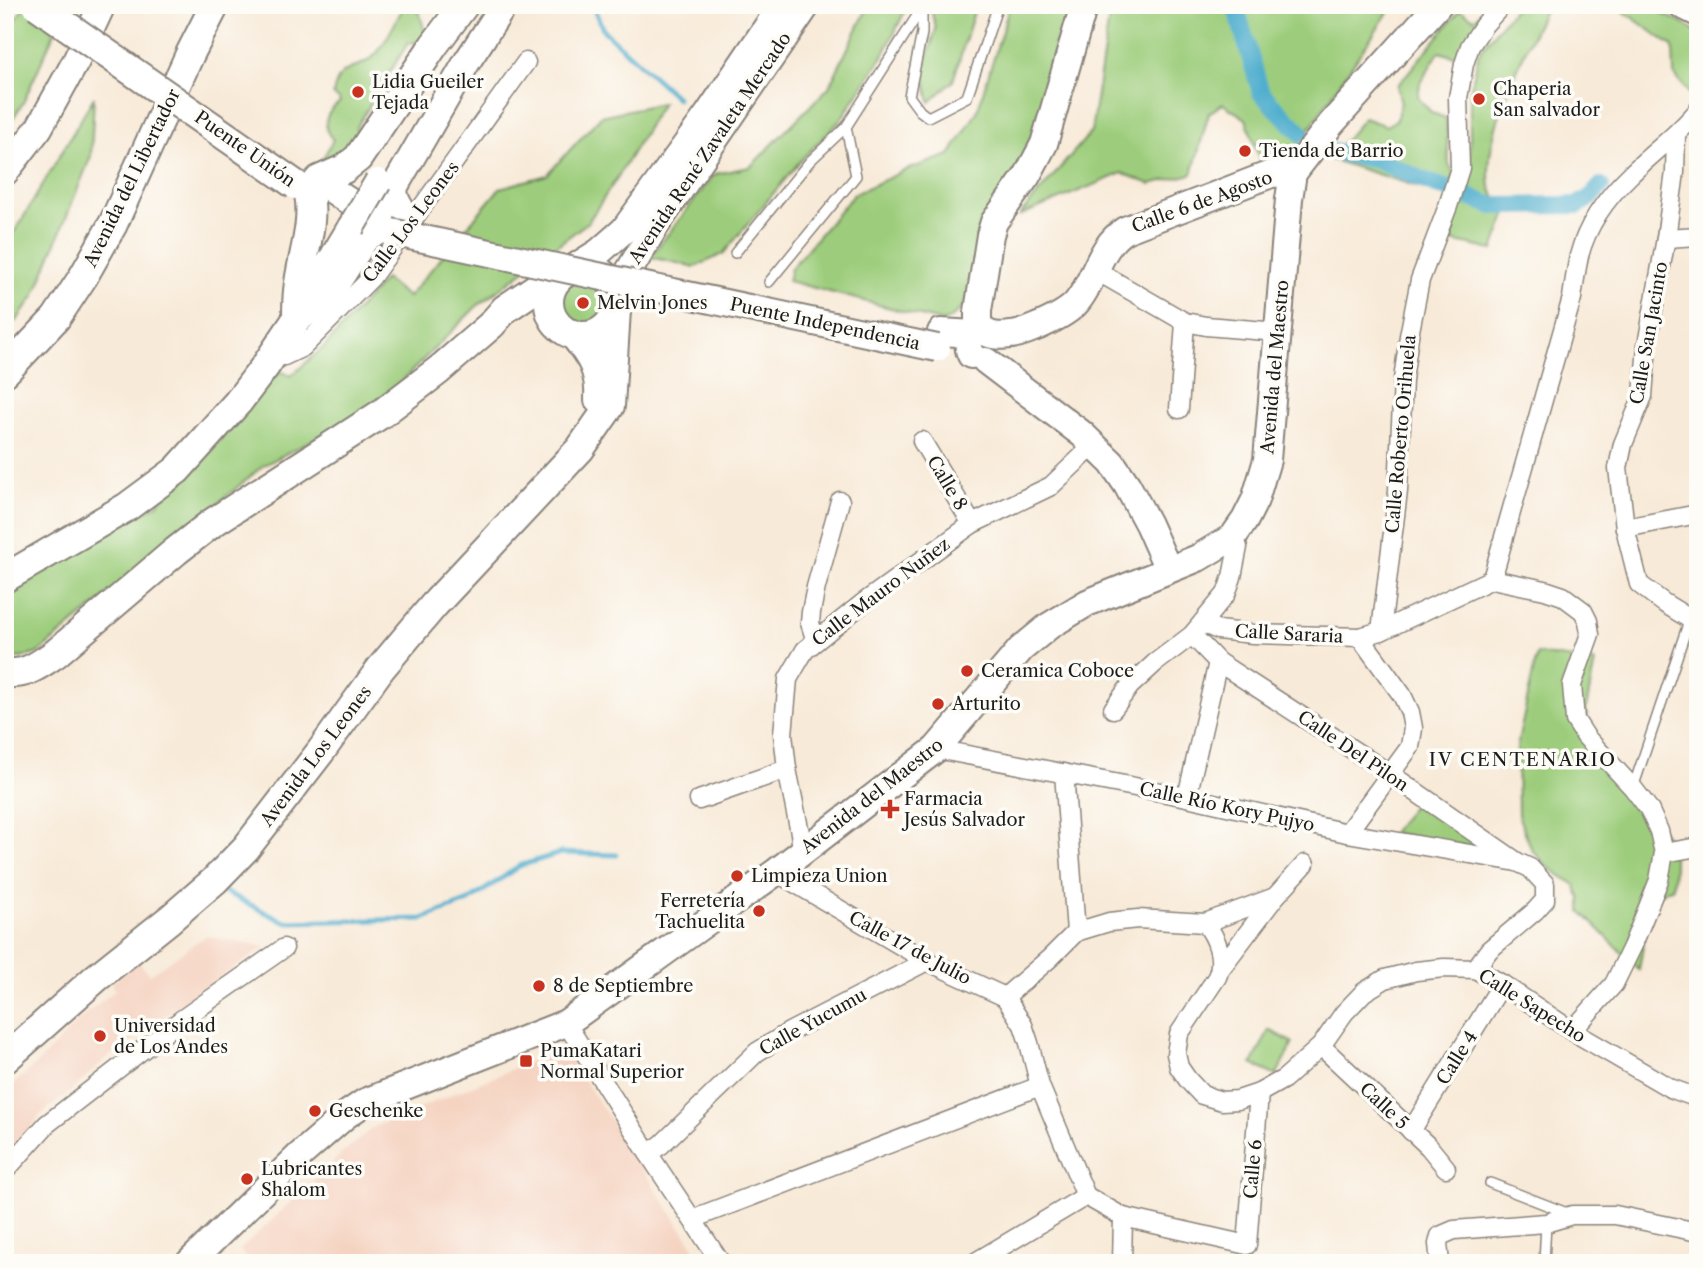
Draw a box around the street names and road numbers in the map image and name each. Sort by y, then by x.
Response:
street label: Avenida René Zavaleta Mercado [624,28,796,269]
street label: Avenida del Libertador [79,85,185,272]
street label: Puente Unión [190,106,300,192]
street label: Calle Los Leones [358,157,464,287]
street label: Calle 6 de Agosto [1129,166,1275,238]
street label: Calle San Jacinto [1626,260,1672,406]
street label: Avenida del Maestro [1256,279,1294,456]
street label: Puente Independencia [728,293,923,355]
street label: Calle Roberto Orihuela [1381,333,1421,534]
street label: Calle 8 [922,452,972,514]
street label: Calle Mauro Nuñez [808,533,954,651]
street label: Calle Sararia [1234,620,1344,648]
street label: Avenida Los Leones [255,681,376,832]
street label: Calle Del Pilon [1293,706,1413,796]
street label: Avenida del Maestro [796,734,948,859]
street label: Calle Río Kory Pujyo [1137,778,1317,836]
street label: Calle 17 de Julio [845,907,975,989]
street label: Calle Sapecho [1474,964,1590,1048]
street label: Calle Yucumu [756,984,870,1060]
street label: Calle 4 [1432,1027,1482,1089]
street label: Calle 5 [1355,1078,1413,1134]
street label: Calle 6 [1239,1138,1267,1200]

